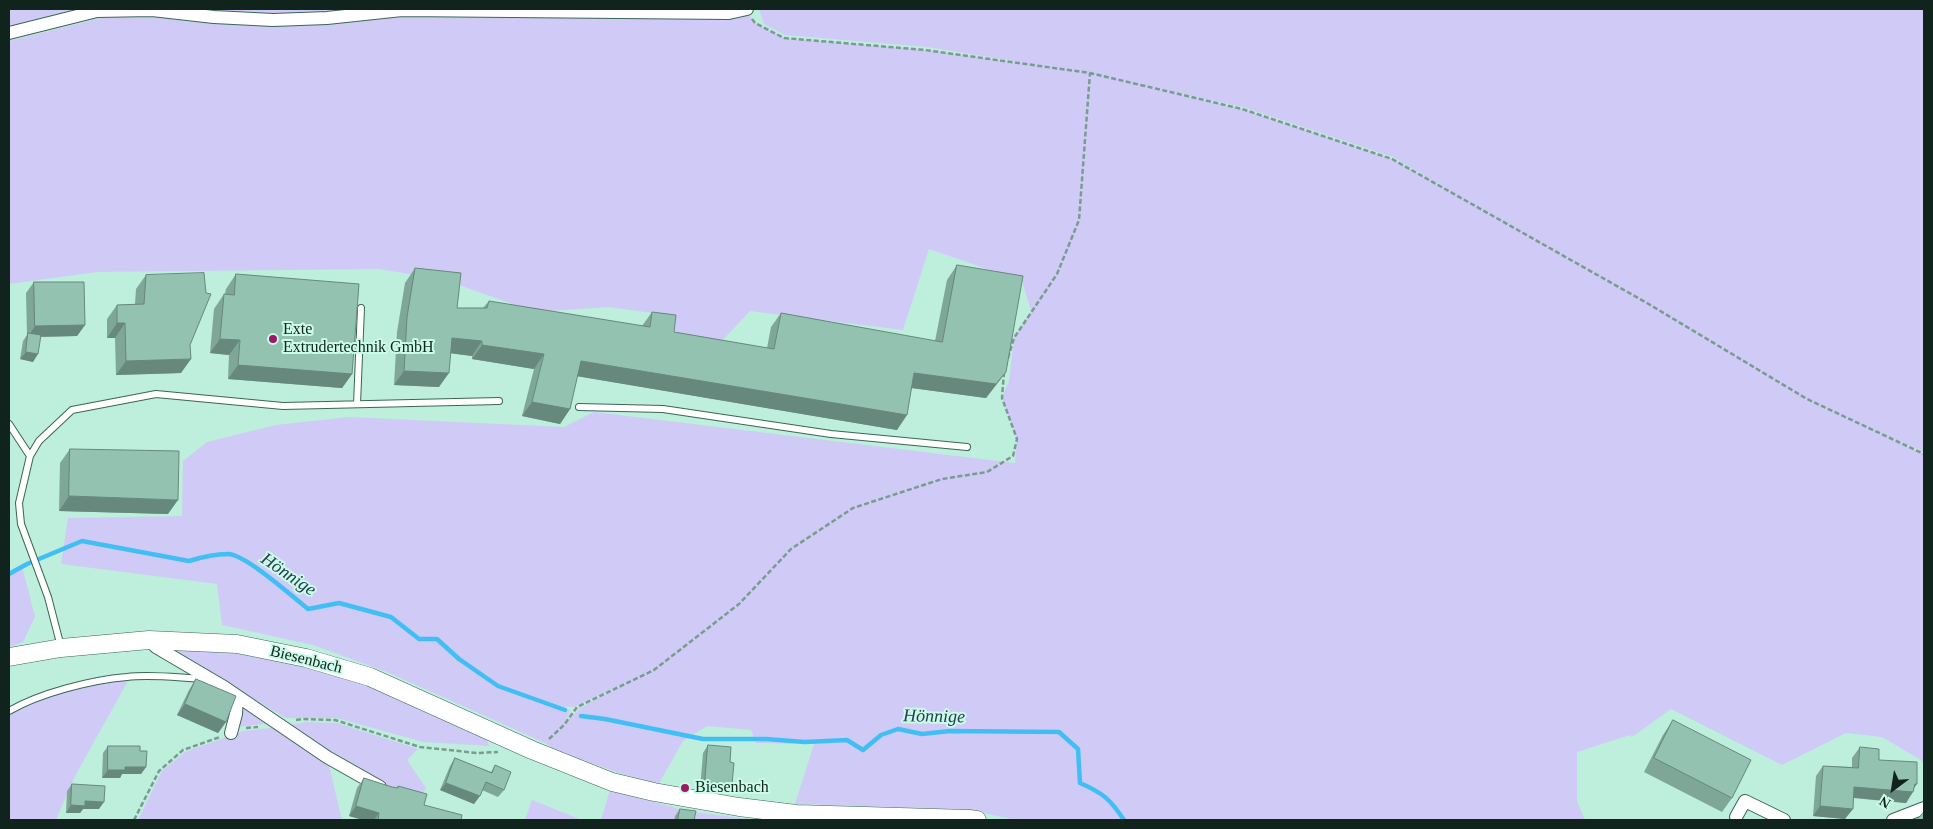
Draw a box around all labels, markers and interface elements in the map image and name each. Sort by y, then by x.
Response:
place label: Exte Extrudertechnik GmbH [283,320,434,358]
marker: Exte Extrudertechnik GmbH [267,333,279,345]
water label: Hönnige [256,549,320,601]
street label: Biesenbach [268,642,344,678]
water label: Hönnige [903,706,965,728]
north arrow [1868,764,1918,814]
place label: Biesenbach [695,778,769,798]
marker: Biesenbach [679,782,691,794]
text: N [1877,793,1893,811]

